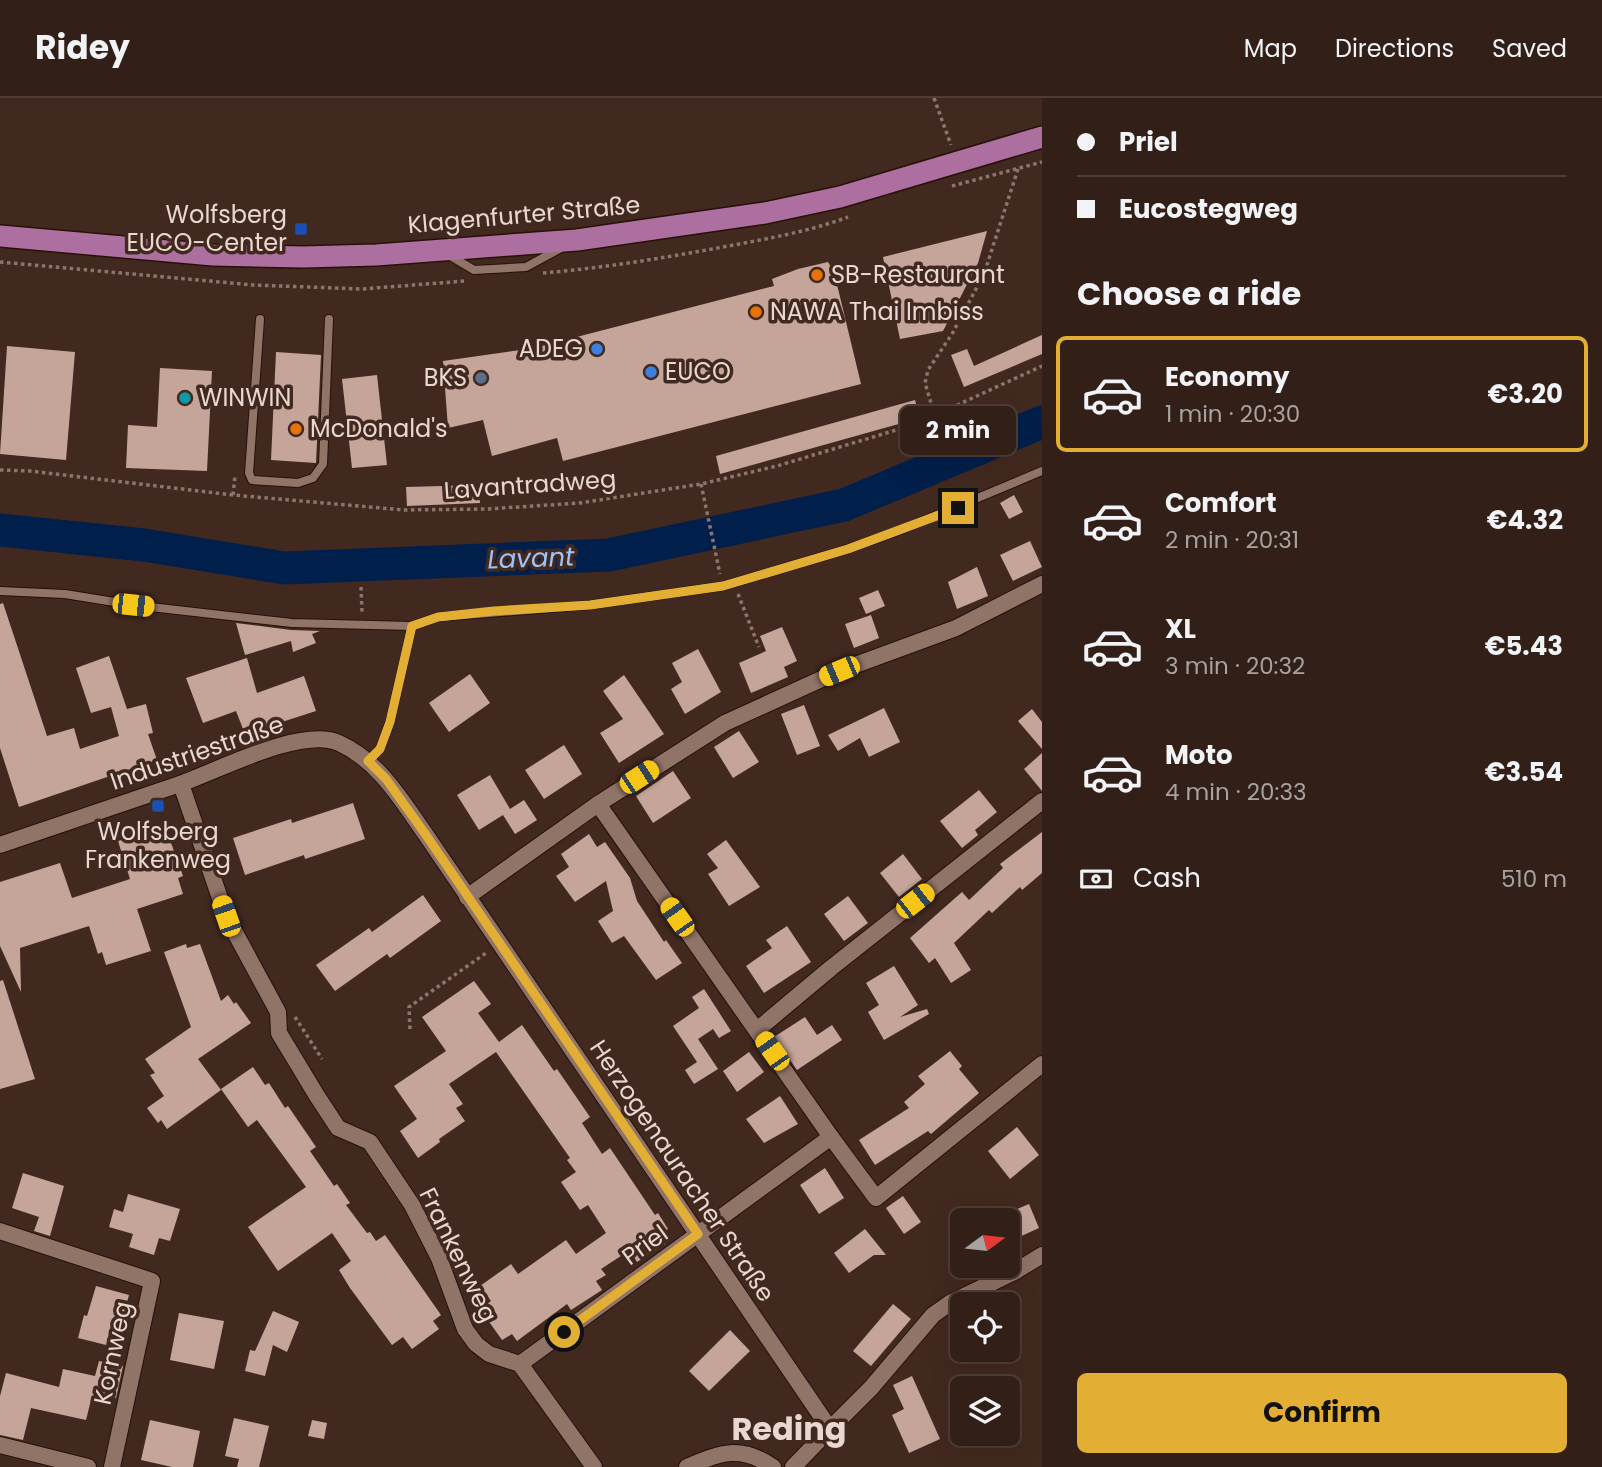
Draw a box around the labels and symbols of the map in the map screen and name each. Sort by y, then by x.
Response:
street label: Klagenfurter Straße [406,188,642,241]
place label: Wolfsberg EUCO-Center [127,198,287,259]
marker: Wolfsberg EUCO-Center [293,221,309,237]
place label: SB-Restaurant [831,258,1005,291]
marker: SB-Restaurant [809,267,825,283]
place label: NAWA Thai Imbiss [770,295,984,328]
marker: NAWA Thai Imbiss [748,304,764,320]
place label: ADEG [519,332,583,365]
marker: ADEG [589,341,605,357]
place label: EUCO [665,355,731,388]
place label: BKS [424,361,467,394]
marker: EUCO [643,364,659,380]
marker: BKS [473,370,489,386]
place label: WINWIN [199,381,291,414]
marker: WINWIN [177,390,193,406]
callout: 2 min [900,406,1016,456]
place label: McDonald's [310,412,448,445]
marker: McDonald's [288,421,304,437]
street label: Lavantradweg [443,462,617,507]
route end [942,492,974,524]
water label: Lavant [487,538,576,578]
car [112,592,155,618]
car [816,653,863,689]
street label: Industriestraße [106,707,288,798]
car [616,757,663,797]
marker: Wolfsberg Frankenweg [150,798,166,814]
place label: Wolfsberg Frankenweg [85,815,231,876]
car [892,880,939,922]
car [210,893,243,939]
car [657,894,698,940]
car [752,1028,793,1074]
street label: Herzogenauracher Straße [582,1033,783,1308]
street label: Frankenweg [412,1182,505,1328]
north arrow [950,1208,1020,1278]
street label: Priel [615,1217,674,1273]
street label: Kornweg [85,1298,140,1408]
route start [548,1316,580,1348]
district label: Reding [731,1406,847,1451]

